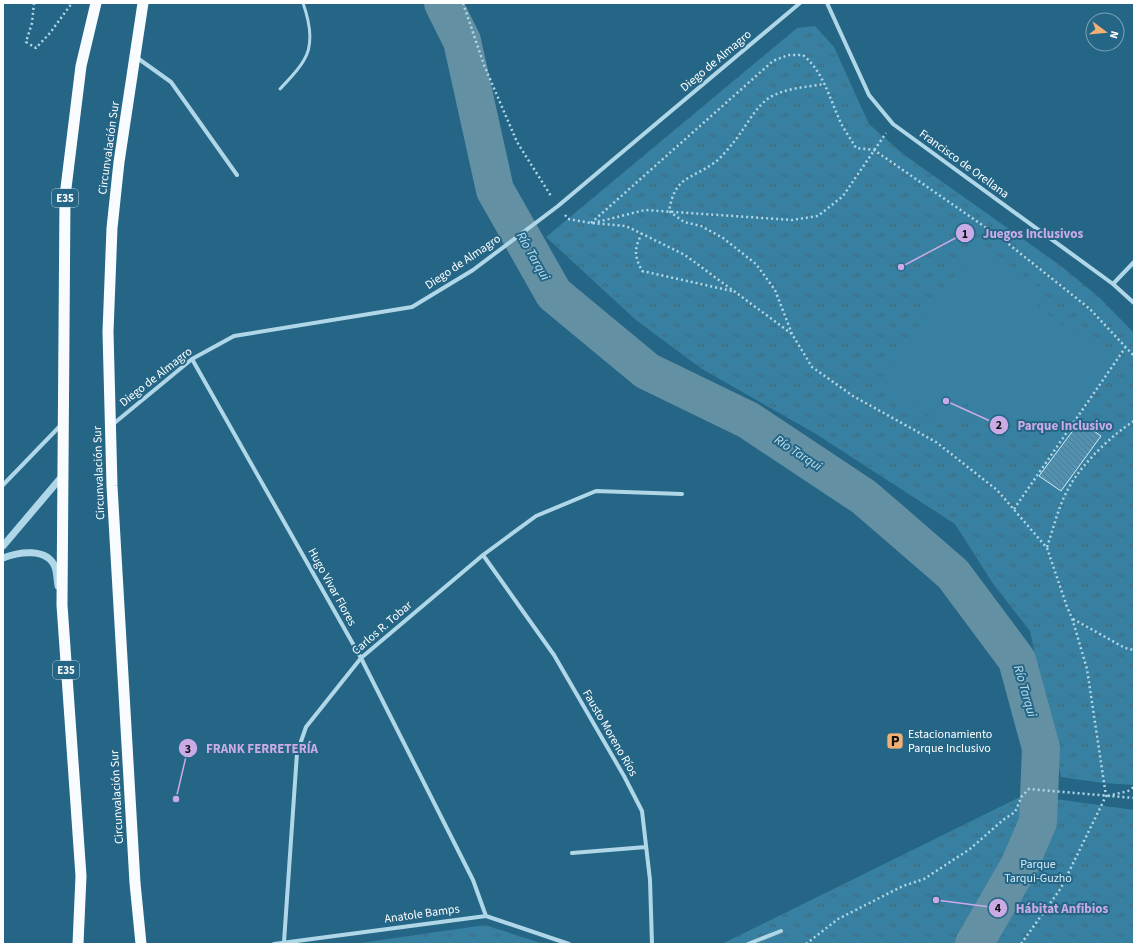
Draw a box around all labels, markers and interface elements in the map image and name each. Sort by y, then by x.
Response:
north arrow [1085,12,1125,52]
street label: Diego de Almagro [677,26,755,96]
text: N [1106,29,1122,40]
street label: Circunvalación Sur [94,99,124,196]
street label: Francisco de Orellana [916,126,1012,202]
road number: E35 [52,189,78,207]
callout: Juegos Inclusivos [955,221,1091,246]
text: Juegos Inclusivos [983,225,1083,243]
text: 1 [962,226,968,243]
water label: Río Tarqui [512,228,555,284]
street label: Diego de Almagro [422,230,504,294]
street label: Diego de Almagro [116,343,196,411]
callout: Parque Inclusivo [989,413,1120,438]
text: 2 [996,417,1002,434]
text: Parque Inclusivo [1017,417,1113,435]
street label: Circunvalación Sur [89,425,109,520]
water label: Río Tarqui [771,431,826,476]
street label: Hugo Vivar Flores [304,545,360,629]
street label: Carlos R. Tobar [348,596,417,659]
road number: E35 [53,661,79,679]
water label: Río Tarqui [1009,663,1041,720]
street label: Fausto Moreno Ríos [578,686,642,780]
place label: Estacionamiento Parque Inclusivo [908,726,992,757]
parking icon: Estacionamiento Parque Inclusivo [885,731,905,751]
callout: FRANK FERRETERÍA [178,736,326,761]
text: FRANK FERRETERÍA [206,740,319,758]
text: 3 [185,741,191,758]
street label: Circunvalación Sur [106,749,128,844]
park label: Parque Tarqui-Guzho [1004,856,1072,887]
callout: Hábitat Anfibios [988,896,1116,921]
street label: Anatole Bamps [383,900,461,928]
text: 4 [995,900,1002,917]
text: Hábitat Anfibios [1016,900,1108,918]

